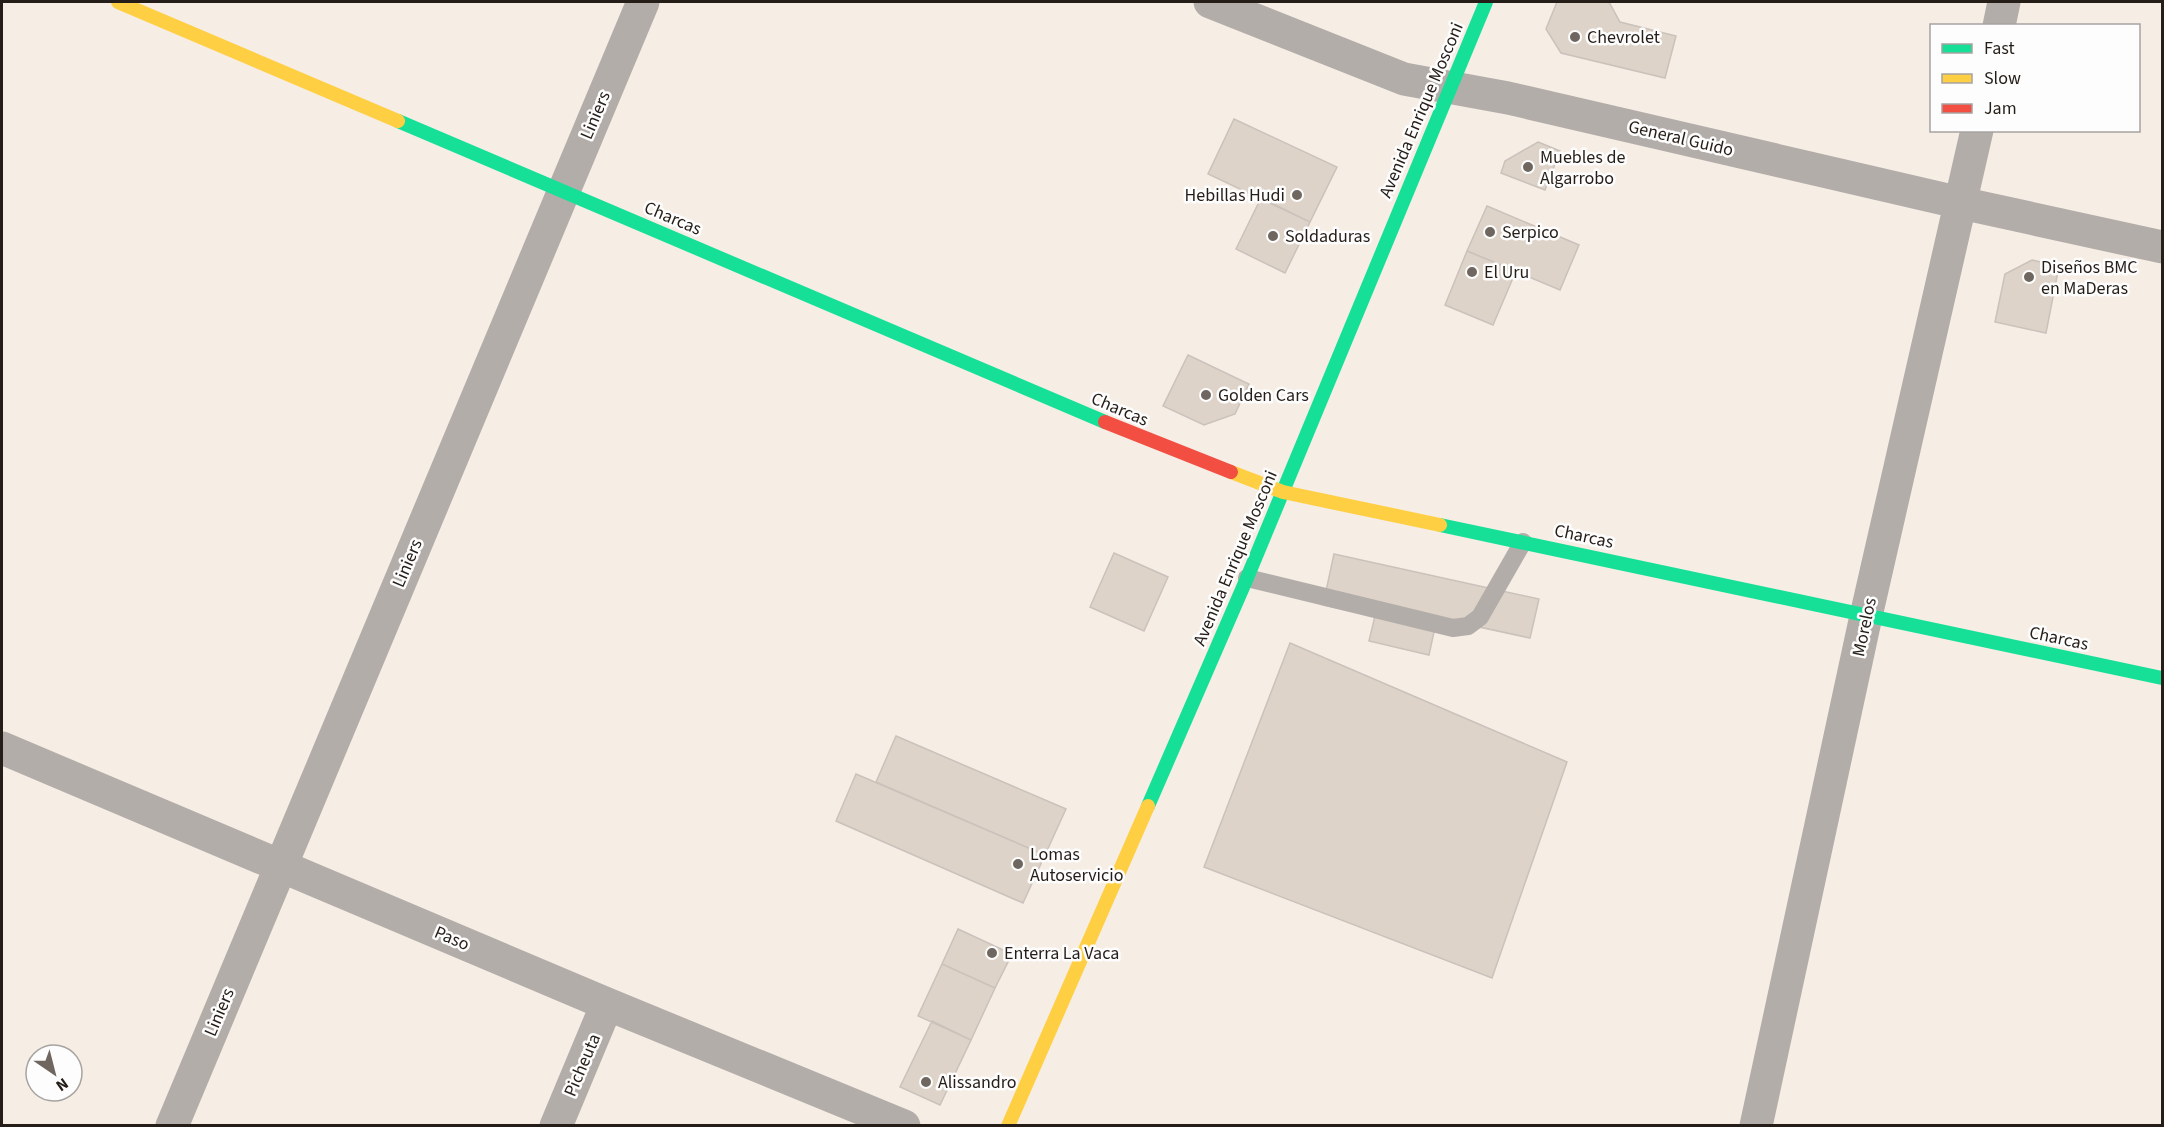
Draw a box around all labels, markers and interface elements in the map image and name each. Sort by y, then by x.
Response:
street label: Avenida Enrique Mosconi [1373,19,1470,202]
legend [1930,24,2140,132]
place label: Chevrolet [1587,25,1660,50]
marker: Chevrolet [1568,30,1582,44]
text: Fast [1984,36,2015,61]
text: Slow [1984,66,2021,91]
street label: Liniers [574,87,617,143]
text: Jam [1984,96,2017,121]
street label: General Guido [1626,114,1736,163]
place label: Muebles de Algarrobo [1540,145,1625,191]
marker: Muebles de Algarrobo [1521,160,1535,174]
place label: Hebillas Hudi [1185,183,1285,208]
marker: Hebillas Hudi [1290,188,1304,202]
street label: Charcas [640,195,705,242]
place label: Serpico [1502,220,1559,245]
place label: Soldaduras [1285,224,1370,249]
marker: Serpico [1483,225,1497,239]
marker: Soldaduras [1266,229,1280,243]
place label: Diseños BMC en MaDeras [2041,255,2138,301]
place label: El Uru [1484,260,1529,285]
marker: El Uru [1465,265,1479,279]
marker: Diseños BMC en MaDeras [2022,270,2036,284]
place label: Golden Cars [1218,383,1309,408]
street label: Charcas [1087,386,1152,433]
marker: Golden Cars [1199,388,1213,402]
street label: Avenida Enrique Mosconi [1187,467,1284,650]
street label: Charcas [1552,518,1616,555]
street label: Liniers [386,535,429,591]
street label: Morelos [1846,595,1883,659]
street label: Charcas [2027,620,2091,657]
place label: Lomas Autoservicio [1030,842,1123,888]
marker: Lomas Autoservicio [1011,857,1025,871]
street label: Paso [430,920,473,957]
place label: Enterra La Vaca [1004,941,1119,966]
marker: Enterra La Vaca [985,946,999,960]
street label: Liniers [198,984,241,1040]
street label: Picheuta [558,1030,607,1101]
north arrow [24,1043,84,1103]
place label: Alissandro [938,1070,1017,1095]
text: N [51,1072,73,1097]
marker: Alissandro [919,1075,933,1089]

